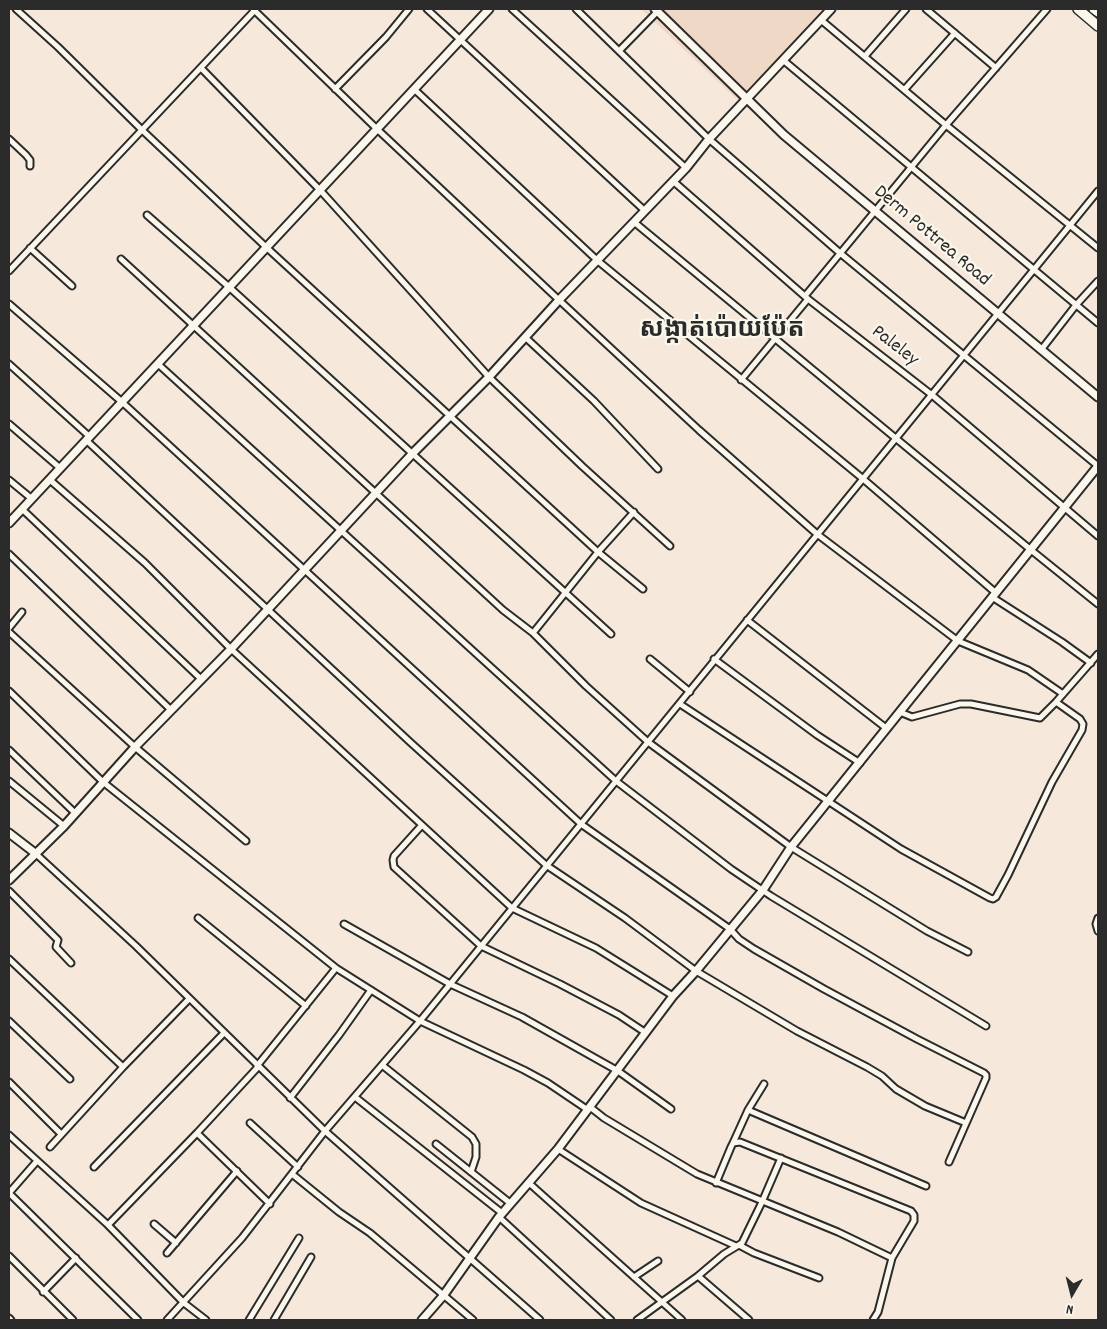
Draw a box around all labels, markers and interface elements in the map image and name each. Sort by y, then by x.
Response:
street label: Derm Pottrea Road [868,181,994,293]
district label: សង្កាត់ប៉ោយប៉ែត [640,318,804,348]
street label: Paleley [865,321,923,373]
north arrow [1047,1269,1097,1319]
text: N [1065,1298,1075,1319]

